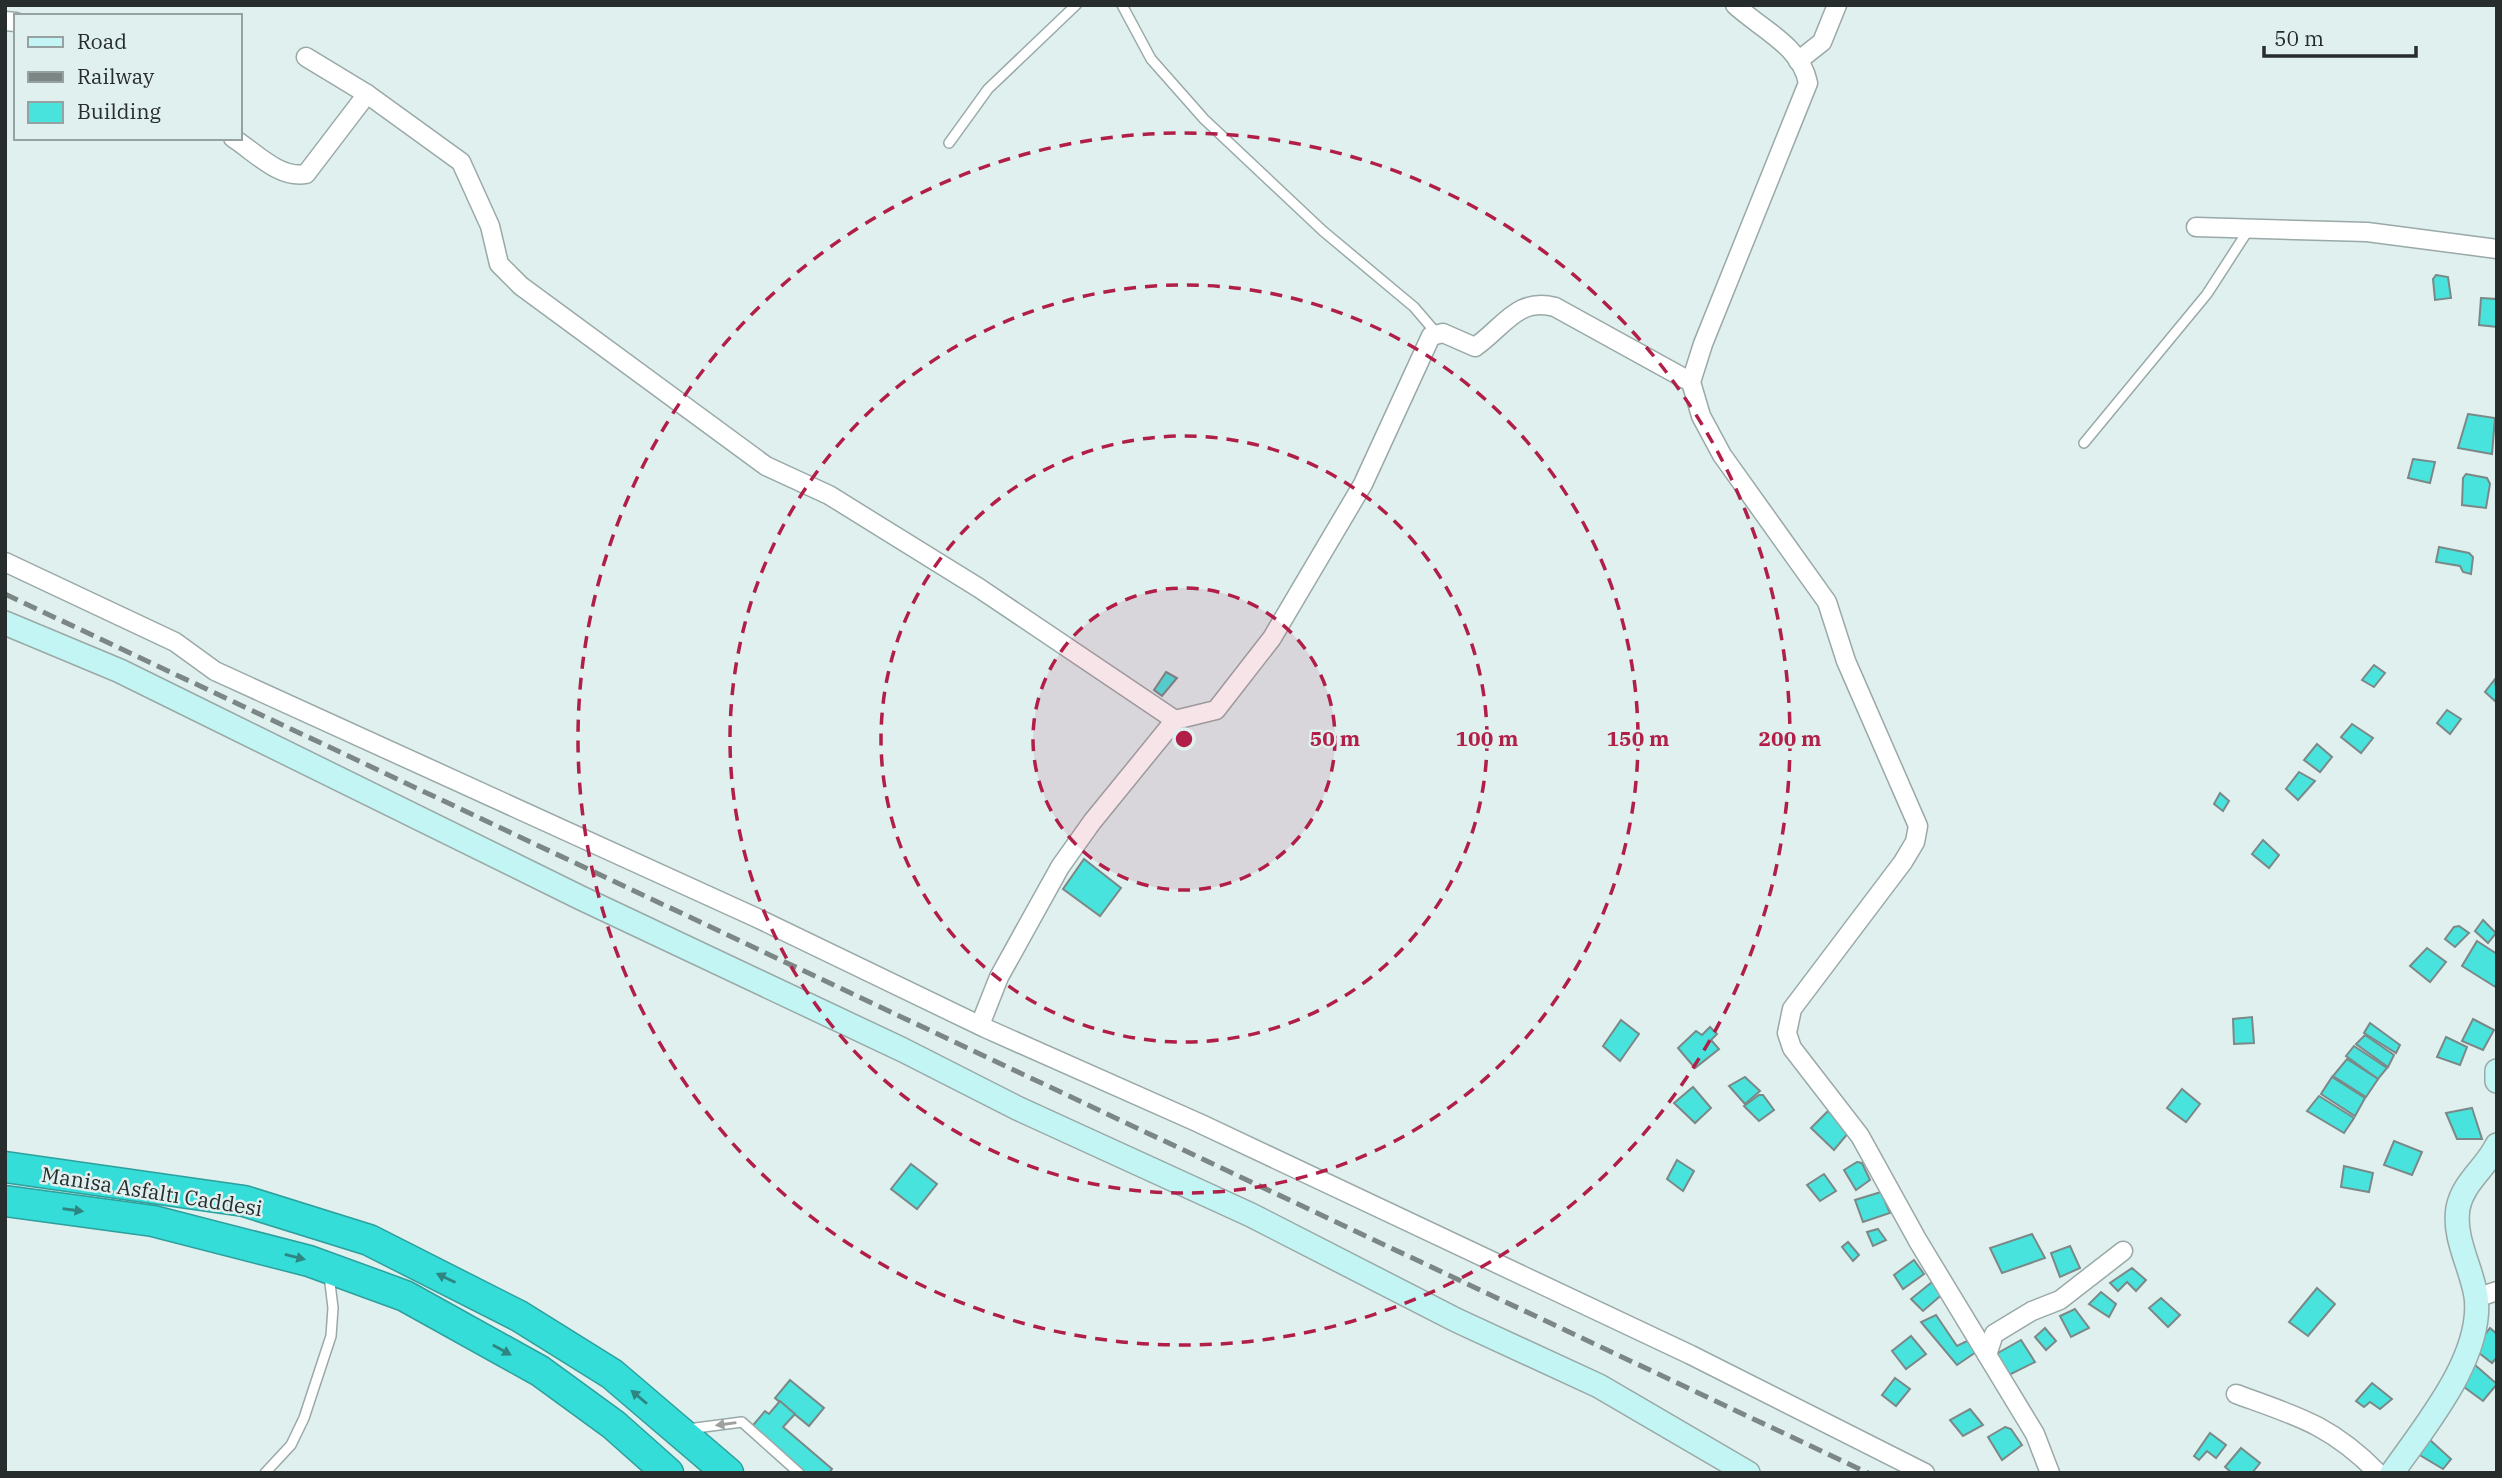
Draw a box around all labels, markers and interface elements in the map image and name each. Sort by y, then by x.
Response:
legend [14,14,242,140]
scale bar [2264,14,2416,58]
text: 50 m [2274,24,2324,52]
text: Road [77,27,127,55]
text: Railway [77,62,155,90]
text: Building [77,97,162,125]
text: 50 m [1310,724,1360,752]
text: 100 m [1455,724,1519,752]
text: 150 m [1606,724,1670,752]
text: 200 m [1758,724,1822,752]
centre of rings [1172,727,1196,751]
street label: Manisa Asfaltı Caddesi [40,1160,264,1222]
one-way arrow [62,1205,84,1216]
one-way arrow [284,1252,306,1263]
one-way arrow [436,1272,456,1283]
one-way arrow [492,1344,512,1356]
one-way arrow [630,1390,647,1405]
one-way arrow [715,1419,737,1430]

